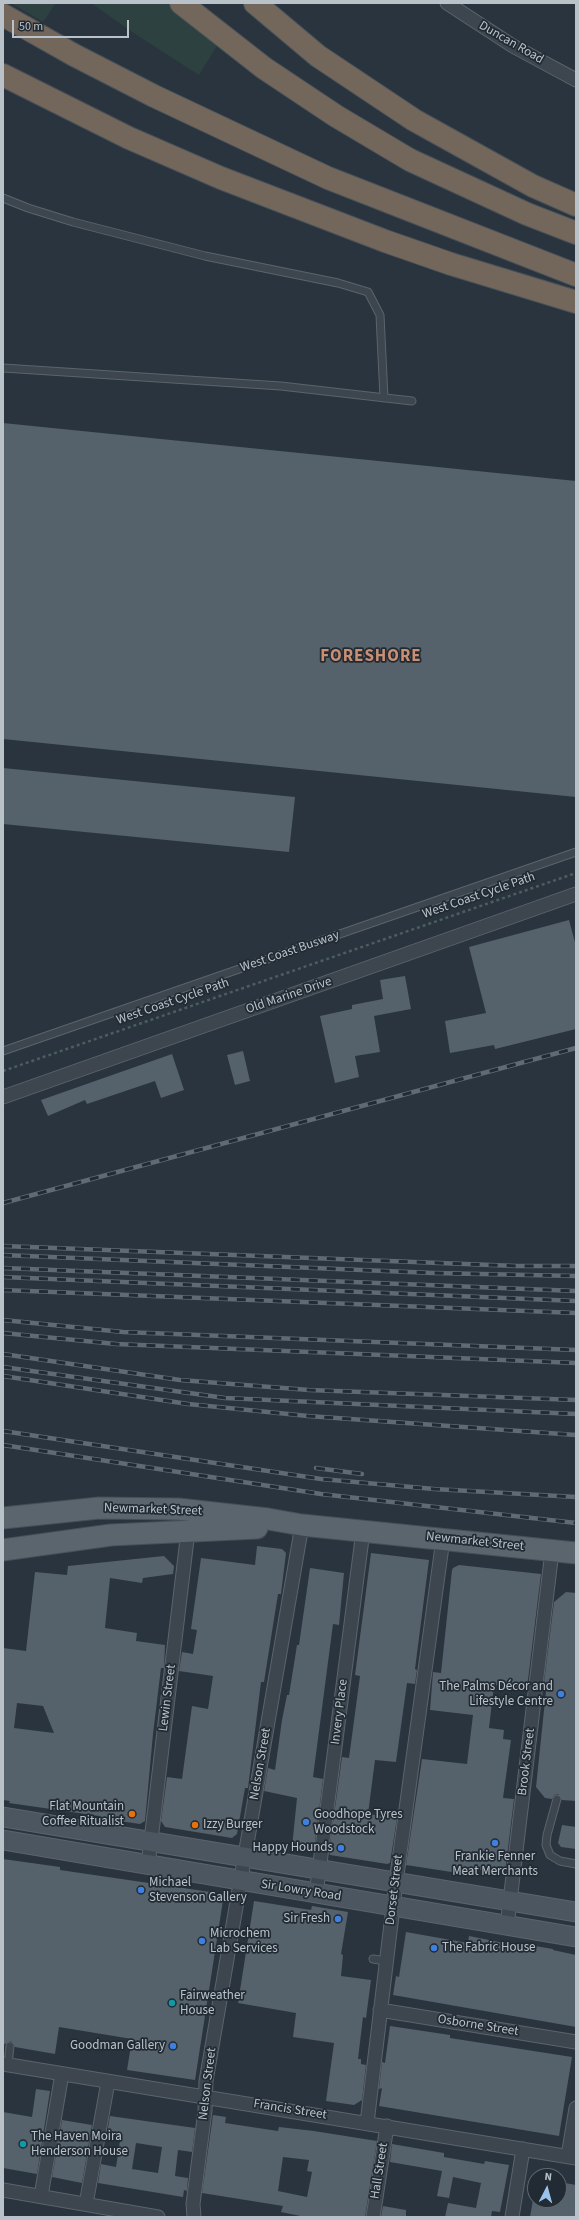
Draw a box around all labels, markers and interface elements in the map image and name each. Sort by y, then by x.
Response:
scale bar [14,12,131,38]
text: 50 m [19,18,43,35]
street label: Duncan Road [476,18,546,68]
district label: FORESHORE [320,647,422,667]
street label: West Coast Cycle Path [421,869,537,923]
street label: West Coast Busway [238,928,342,976]
street label: Old Marine Drive [244,974,334,1018]
street label: West Coast Cycle Path [115,975,231,1029]
street label: Newmarket Street [104,1500,202,1520]
street label: Newmarket Street [425,1529,525,1555]
street label: Lewin Street [156,1664,180,1732]
street label: Invery Place [328,1678,352,1746]
place label: The Palms Décor and Lifestyle Centre [439,1679,553,1710]
marker: The Palms Décor and Lifestyle Centre [556,1689,566,1699]
street label: Nelson Street [247,1727,275,1801]
street label: Brook Street [515,1727,539,1797]
place label: Flat Mountain Coffee Ritualist [42,1799,124,1830]
place label: Goodhope Tyres Woodstock [314,1807,403,1838]
marker: Flat Mountain Coffee Ritualist [127,1809,137,1819]
place label: Izzy Burger [203,1817,263,1833]
marker: Goodhope Tyres Woodstock [301,1817,311,1827]
marker: Izzy Burger [190,1820,200,1830]
marker: Frankie Fenner Meat Merchants [490,1838,500,1848]
place label: Happy Hounds [253,1840,333,1856]
marker: Happy Hounds [336,1843,346,1853]
place label: Frankie Fenner Meat Merchants [452,1849,538,1880]
street label: Dorset Street [383,1854,407,1926]
place label: Michael Stevenson Gallery [149,1875,247,1906]
street label: Sir Lowry Road [260,1877,342,1905]
marker: Michael Stevenson Gallery [136,1885,146,1895]
place label: Sir Fresh [283,1911,330,1927]
marker: Sir Fresh [333,1914,343,1924]
place label: Microchem Lab Services [210,1926,278,1957]
marker: Microchem Lab Services [197,1936,207,1946]
place label: The Fabric House [442,1940,536,1956]
marker: The Fabric House [429,1943,439,1953]
place label: Fairweather House [180,1988,245,2019]
marker: Fairweather House [167,1998,177,2008]
street label: Osborne Street [437,2012,519,2040]
place label: Goodman Gallery [70,2038,165,2054]
marker: Goodman Gallery [168,2041,178,2051]
street label: Nelson Street [196,2047,220,2121]
street label: Francis Street [252,2097,328,2123]
place label: The Haven Moira Henderson House [31,2129,128,2160]
marker: The Haven Moira Henderson House [18,2139,28,2149]
street label: Hall Street [368,2142,392,2200]
north arrow [527,2168,567,2208]
text: N [544,2169,553,2184]

